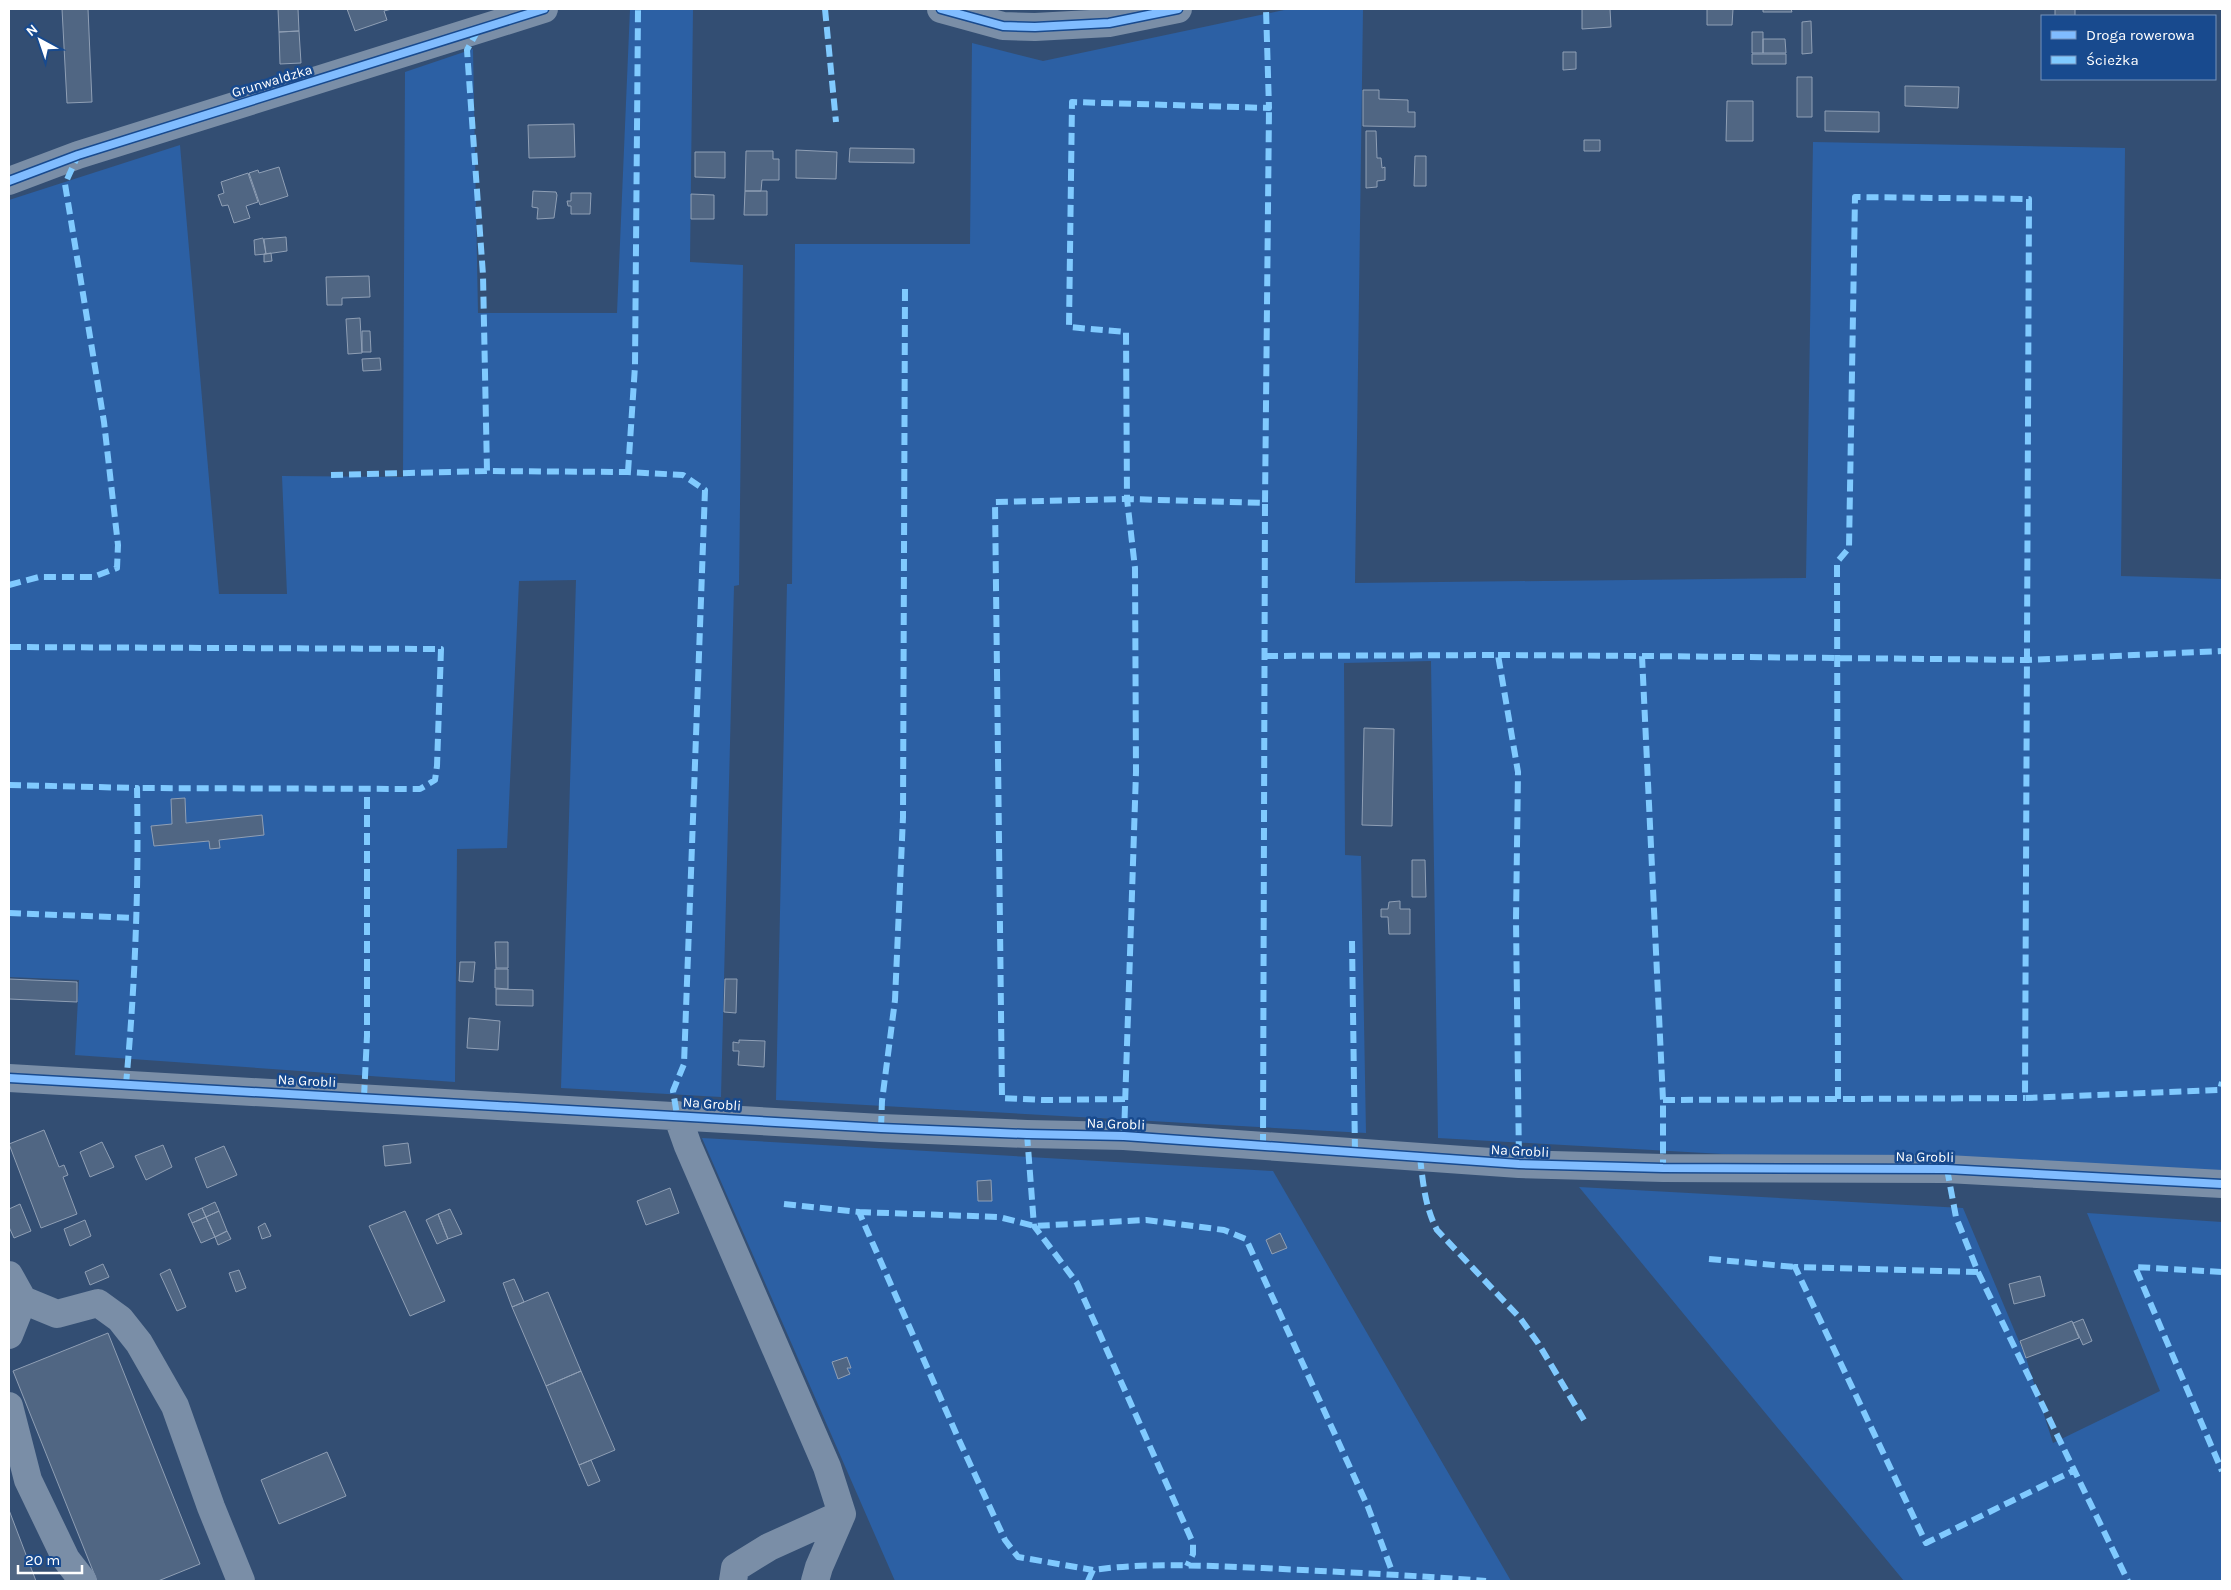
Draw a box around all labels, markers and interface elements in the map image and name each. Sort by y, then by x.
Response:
north arrow [15,15,65,65]
legend [2041,15,2216,80]
text: N [23,21,41,40]
text: Droga rowerowa [2086,26,2195,44]
text: Ścieżka [2086,51,2139,69]
street label: Grunwaldzka [230,61,314,101]
street label: Na Grobli [277,1071,337,1091]
street label: Na Grobli [682,1093,742,1115]
street label: Na Grobli [1086,1114,1146,1134]
street label: Na Grobli [1490,1141,1550,1161]
street label: Na Grobli [1895,1148,1955,1166]
scale bar [18,1542,81,1574]
text: 20 m [25,1551,60,1569]

